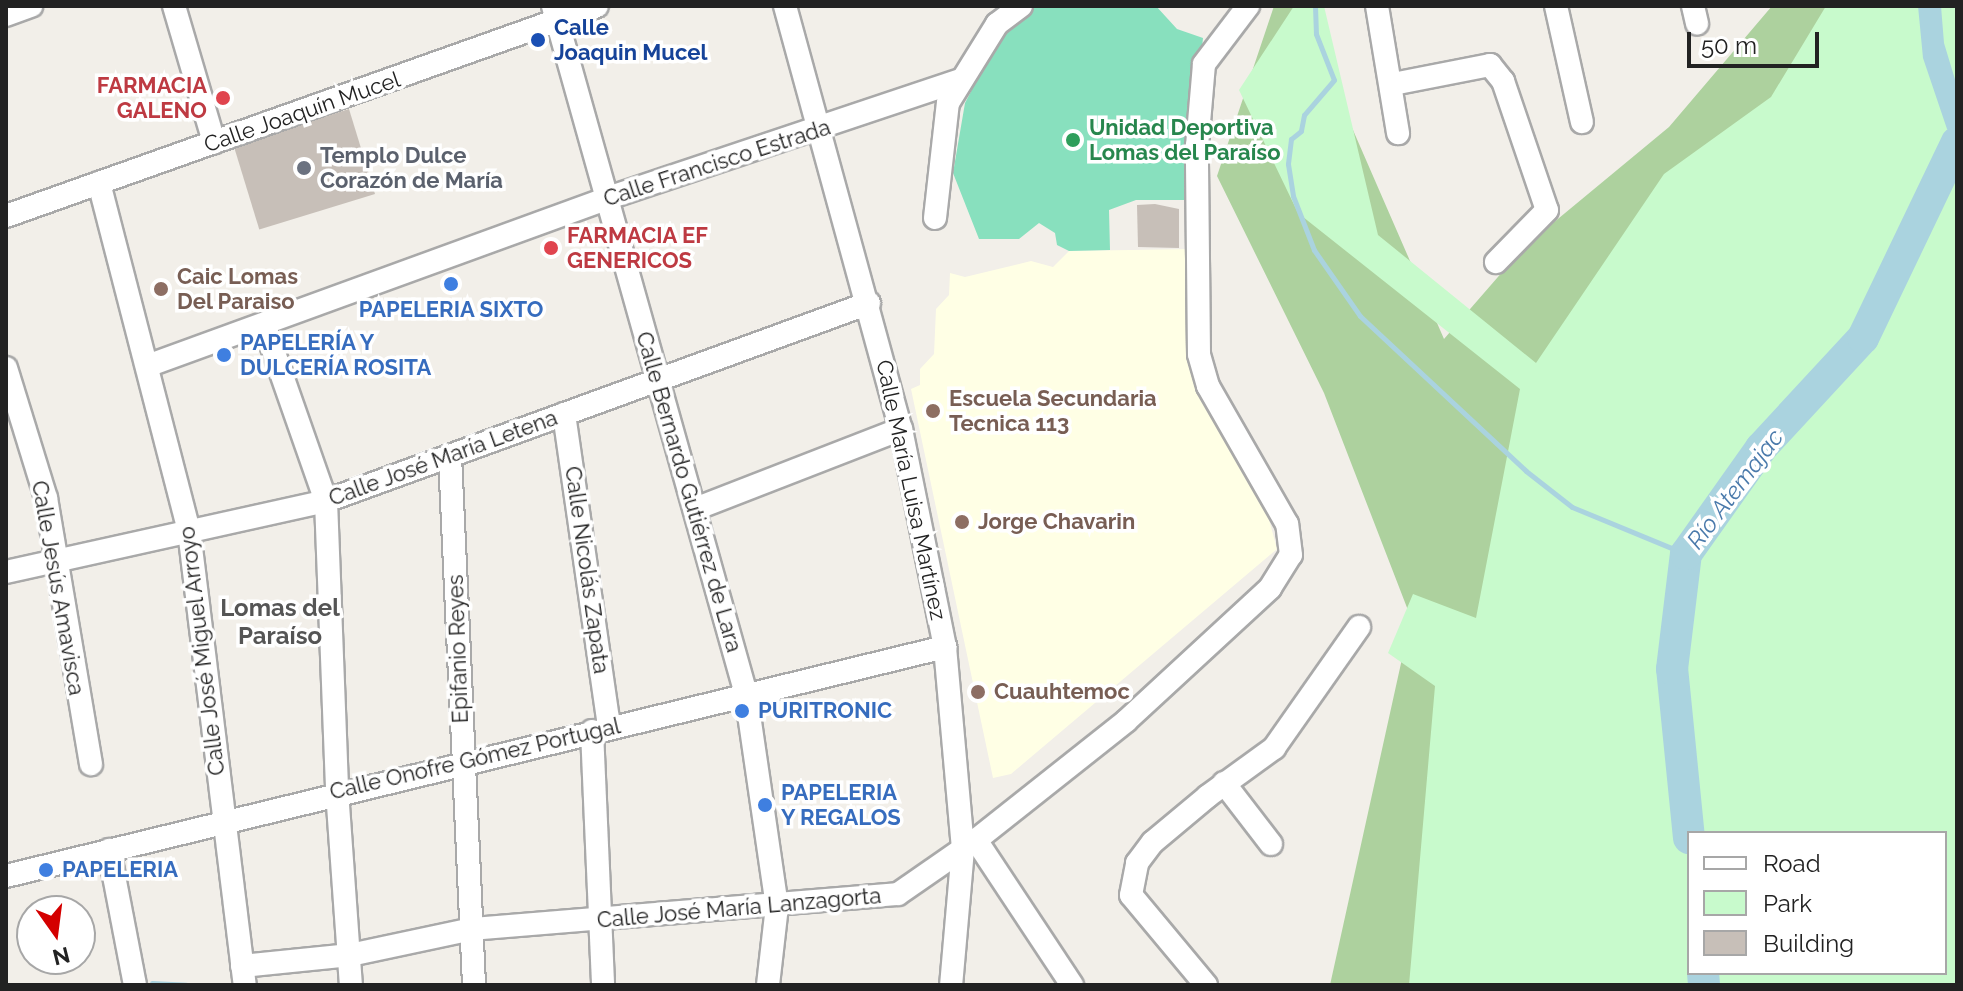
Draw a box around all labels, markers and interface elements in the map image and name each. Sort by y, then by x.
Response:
place label: Calle Joaquin Mucel [554,14,707,66]
scale bar [1691,16,1823,66]
marker: Calle Joaquin Mucel [529,31,547,49]
text: 50 m [1701,31,1757,60]
street label: Calle Joaquín Mucel [200,66,404,158]
place label: FARMACIA GALENO [97,72,207,124]
marker: FARMACIA GALENO [214,89,232,107]
street label: Calle Francisco Estrada [600,114,834,212]
place label: Unidad Deportiva Lomas del Paraíso [1089,114,1281,166]
marker: Unidad Deportiva Lomas del Paraíso [1064,131,1082,149]
place label: Templo Dulce Corazón de María [320,142,503,194]
marker: Templo Dulce Corazón de María [295,159,313,177]
place label: FARMACIA EF GENERICOS [567,222,708,274]
marker: FARMACIA EF GENERICOS [542,239,560,257]
place label: Caic Lomas Del Paraiso [177,263,298,314]
marker: PAPELERIA SIXTO [442,275,460,293]
marker: Caic Lomas Del Paraiso [152,280,170,298]
place label: PAPELERIA SIXTO [358,297,544,323]
place label: PAPELERÍA Y DULCERÍA ROSITA [240,329,432,380]
street label: Calle Bernardo Gutiérrez de Lara [631,329,747,655]
marker: PAPELERÍA Y DULCERÍA ROSITA [215,346,233,364]
street label: Calle María Luisa Martínez [871,358,951,622]
place label: Escuela Secundaria Tecnica 113 [949,385,1157,436]
marker: Escuela Secundaria Tecnica 113 [924,402,942,420]
street label: Calle José María Letena [325,404,561,512]
water label: Río Atemajac [1681,423,1789,555]
street label: Calle Nicolás Zapata [559,465,615,675]
street label: Calle Jesús Amavisca [26,478,90,698]
place label: Jorge Chavarin [978,509,1135,535]
marker: Jorge Chavarin [953,513,971,531]
street label: Calle José Miguel Arroyo [173,524,231,778]
street label: Epifanio Reyes [442,574,474,724]
district label: Lomas del Paraíso [220,594,340,650]
place label: Cuauhtemoc [994,679,1130,705]
marker: Cuauhtemoc [969,683,987,701]
place label: PURITRONIC [758,698,892,724]
marker: PURITRONIC [733,702,751,720]
street label: Calle Onofre Gómez Portugal [327,713,623,805]
place label: PAPELERIA Y REGALOS [781,779,902,830]
marker: PAPELERIA Y REGALOS [756,796,774,814]
legend [1687,831,1947,975]
text: Road [1763,849,1821,878]
place label: PAPELERIA [62,857,178,883]
marker: PAPELERIA [37,861,55,879]
street label: Calle José María Lanzagorta [596,882,882,934]
text: Park [1763,889,1812,918]
north arrow [16,895,96,975]
text: Building [1763,929,1854,958]
text: N [50,942,73,971]

